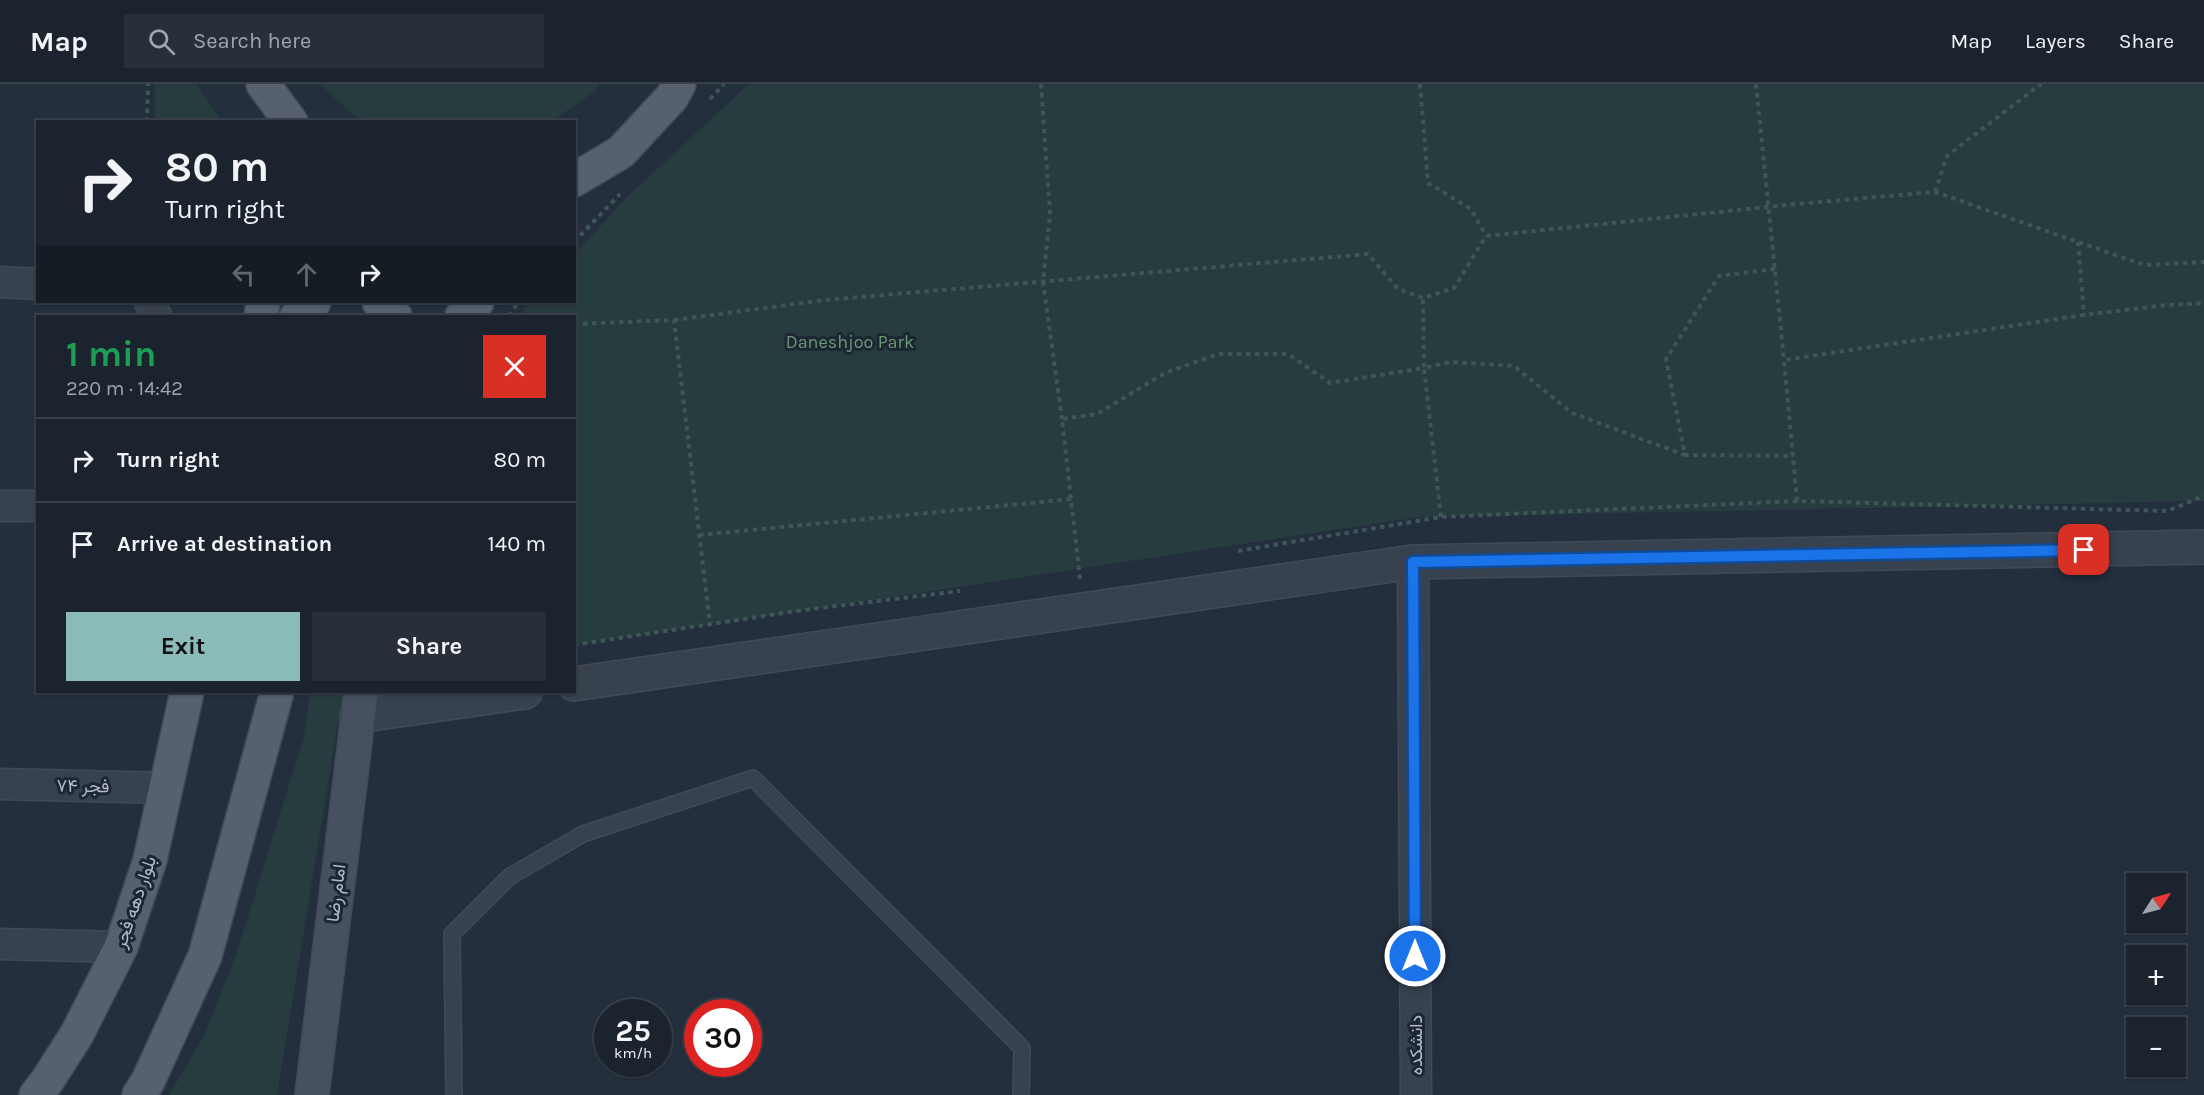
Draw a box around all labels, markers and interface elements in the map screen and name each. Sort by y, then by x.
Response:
search box [124,14,544,68]
text: Map [30,25,88,58]
icon: search [145,25,178,58]
text: Search here [193,28,311,54]
text: Map [1950,29,1992,53]
text: Layers [2025,29,2086,53]
text: Share [2119,29,2174,53]
text: 80 m [165,142,269,192]
icon: right [66,144,144,222]
text: Turn right [165,193,285,225]
icon: left [227,258,260,291]
icon: ahead [290,258,323,291]
icon: right [353,258,386,291]
park label: Daneshjoo Park [786,331,914,353]
text: 1 min [66,333,156,375]
button: close [483,335,546,398]
text: 220 m · 14:42 [66,377,183,400]
icon: right [66,444,99,477]
text: Turn right [117,447,220,473]
text: 80 m [494,447,546,473]
pin [2058,524,2109,575]
icon: arrive [66,528,99,561]
text: Arrive at destination [117,531,332,557]
text: 140 m [488,531,546,557]
icon: arrive [2067,533,2100,566]
button: Exit [66,612,300,681]
button: Share [312,612,546,681]
street label: فجر ۷۴ [56,775,110,797]
street label: بلوار دهه فجر [109,853,161,952]
street label: امام رضا [322,863,351,923]
north arrow [2126,873,2186,933]
map controls [2126,873,2186,1077]
position arrow [1383,924,1447,988]
button: + [2126,945,2186,1005]
speed limit sign: 30 [684,999,762,1077]
text: 25 [615,1013,651,1049]
street label: دانشکده [1405,1015,1427,1075]
button: − [2126,1017,2186,1077]
text: km/h [614,1044,652,1062]

